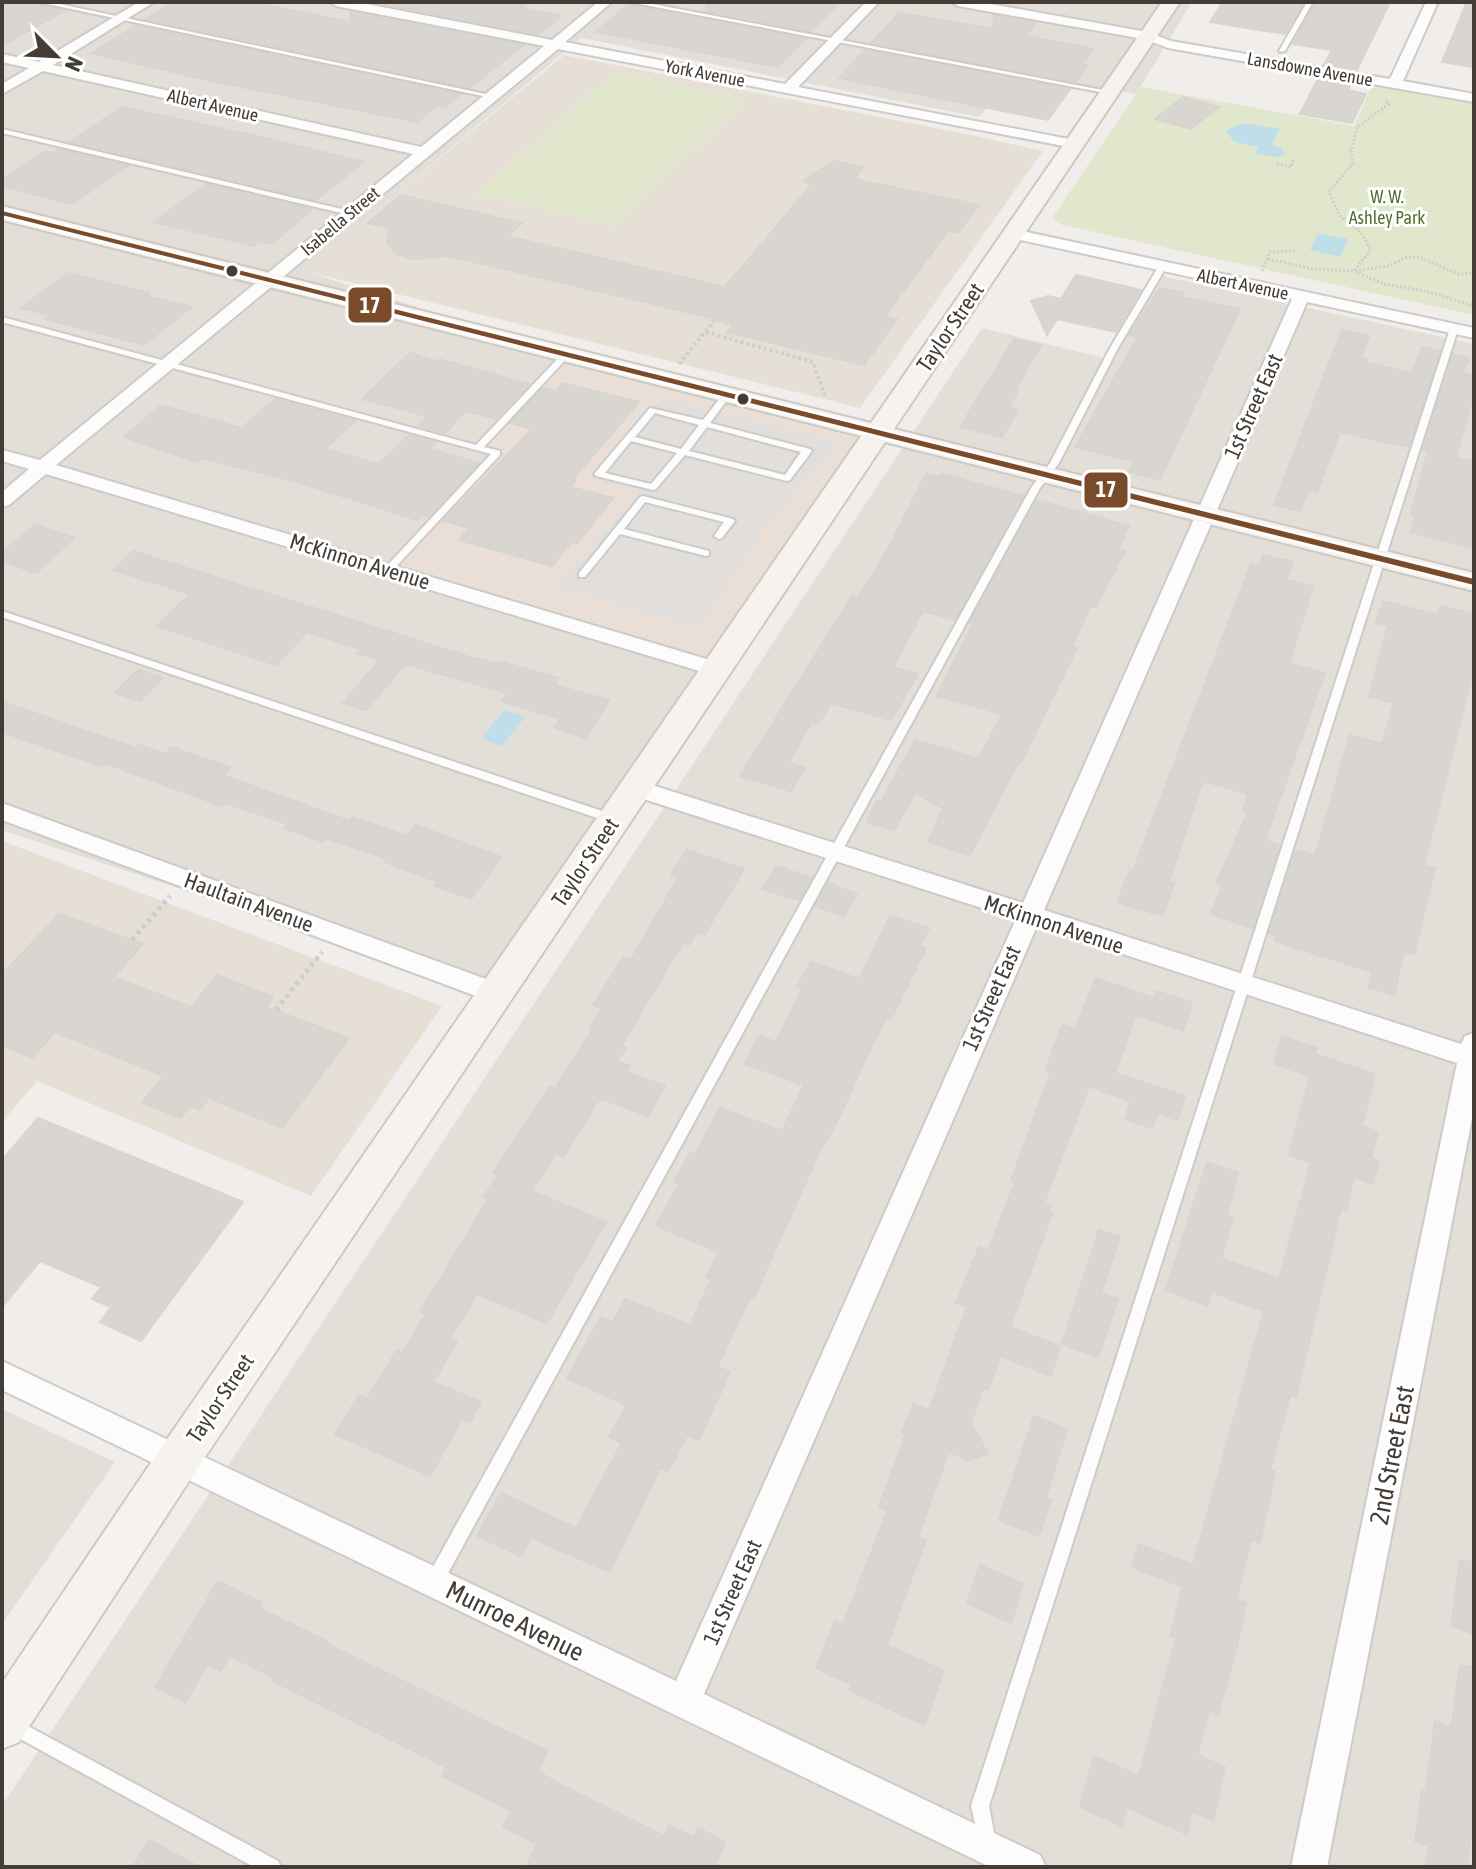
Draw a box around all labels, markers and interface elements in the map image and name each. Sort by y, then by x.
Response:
north arrow [16,16,96,96]
street label: Lansdowne Avenue [1246,48,1374,90]
text: N [60,53,89,75]
street label: York Avenue [663,55,747,91]
street label: Albert Avenue [165,84,261,126]
street label: Isabella Street [297,182,383,260]
park label: W. W. Ashley Park [1349,186,1425,228]
unlabelled marker [224,263,240,279]
street label: Albert Avenue [1195,264,1291,304]
street label: Taylor Street [911,278,989,376]
line badge: 17 [347,286,393,324]
text: 17 [360,292,380,318]
street label: 1st Street East [1218,349,1288,463]
unlabelled marker [735,391,751,407]
line badge: 17 [1083,471,1129,509]
text: 17 [1096,476,1116,502]
street label: McKinnon Avenue [287,527,433,595]
street label: Taylor Street [546,813,624,911]
street label: Haultain Avenue [181,867,317,937]
street label: McKinnon Avenue [981,889,1127,959]
street label: 1st Street East [956,941,1026,1055]
street label: Taylor Street [181,1349,259,1447]
street label: 2nd Street East [1364,1383,1420,1527]
street label: 1st Street East [697,1535,767,1649]
street label: Munroe Avenue [441,1575,589,1667]

